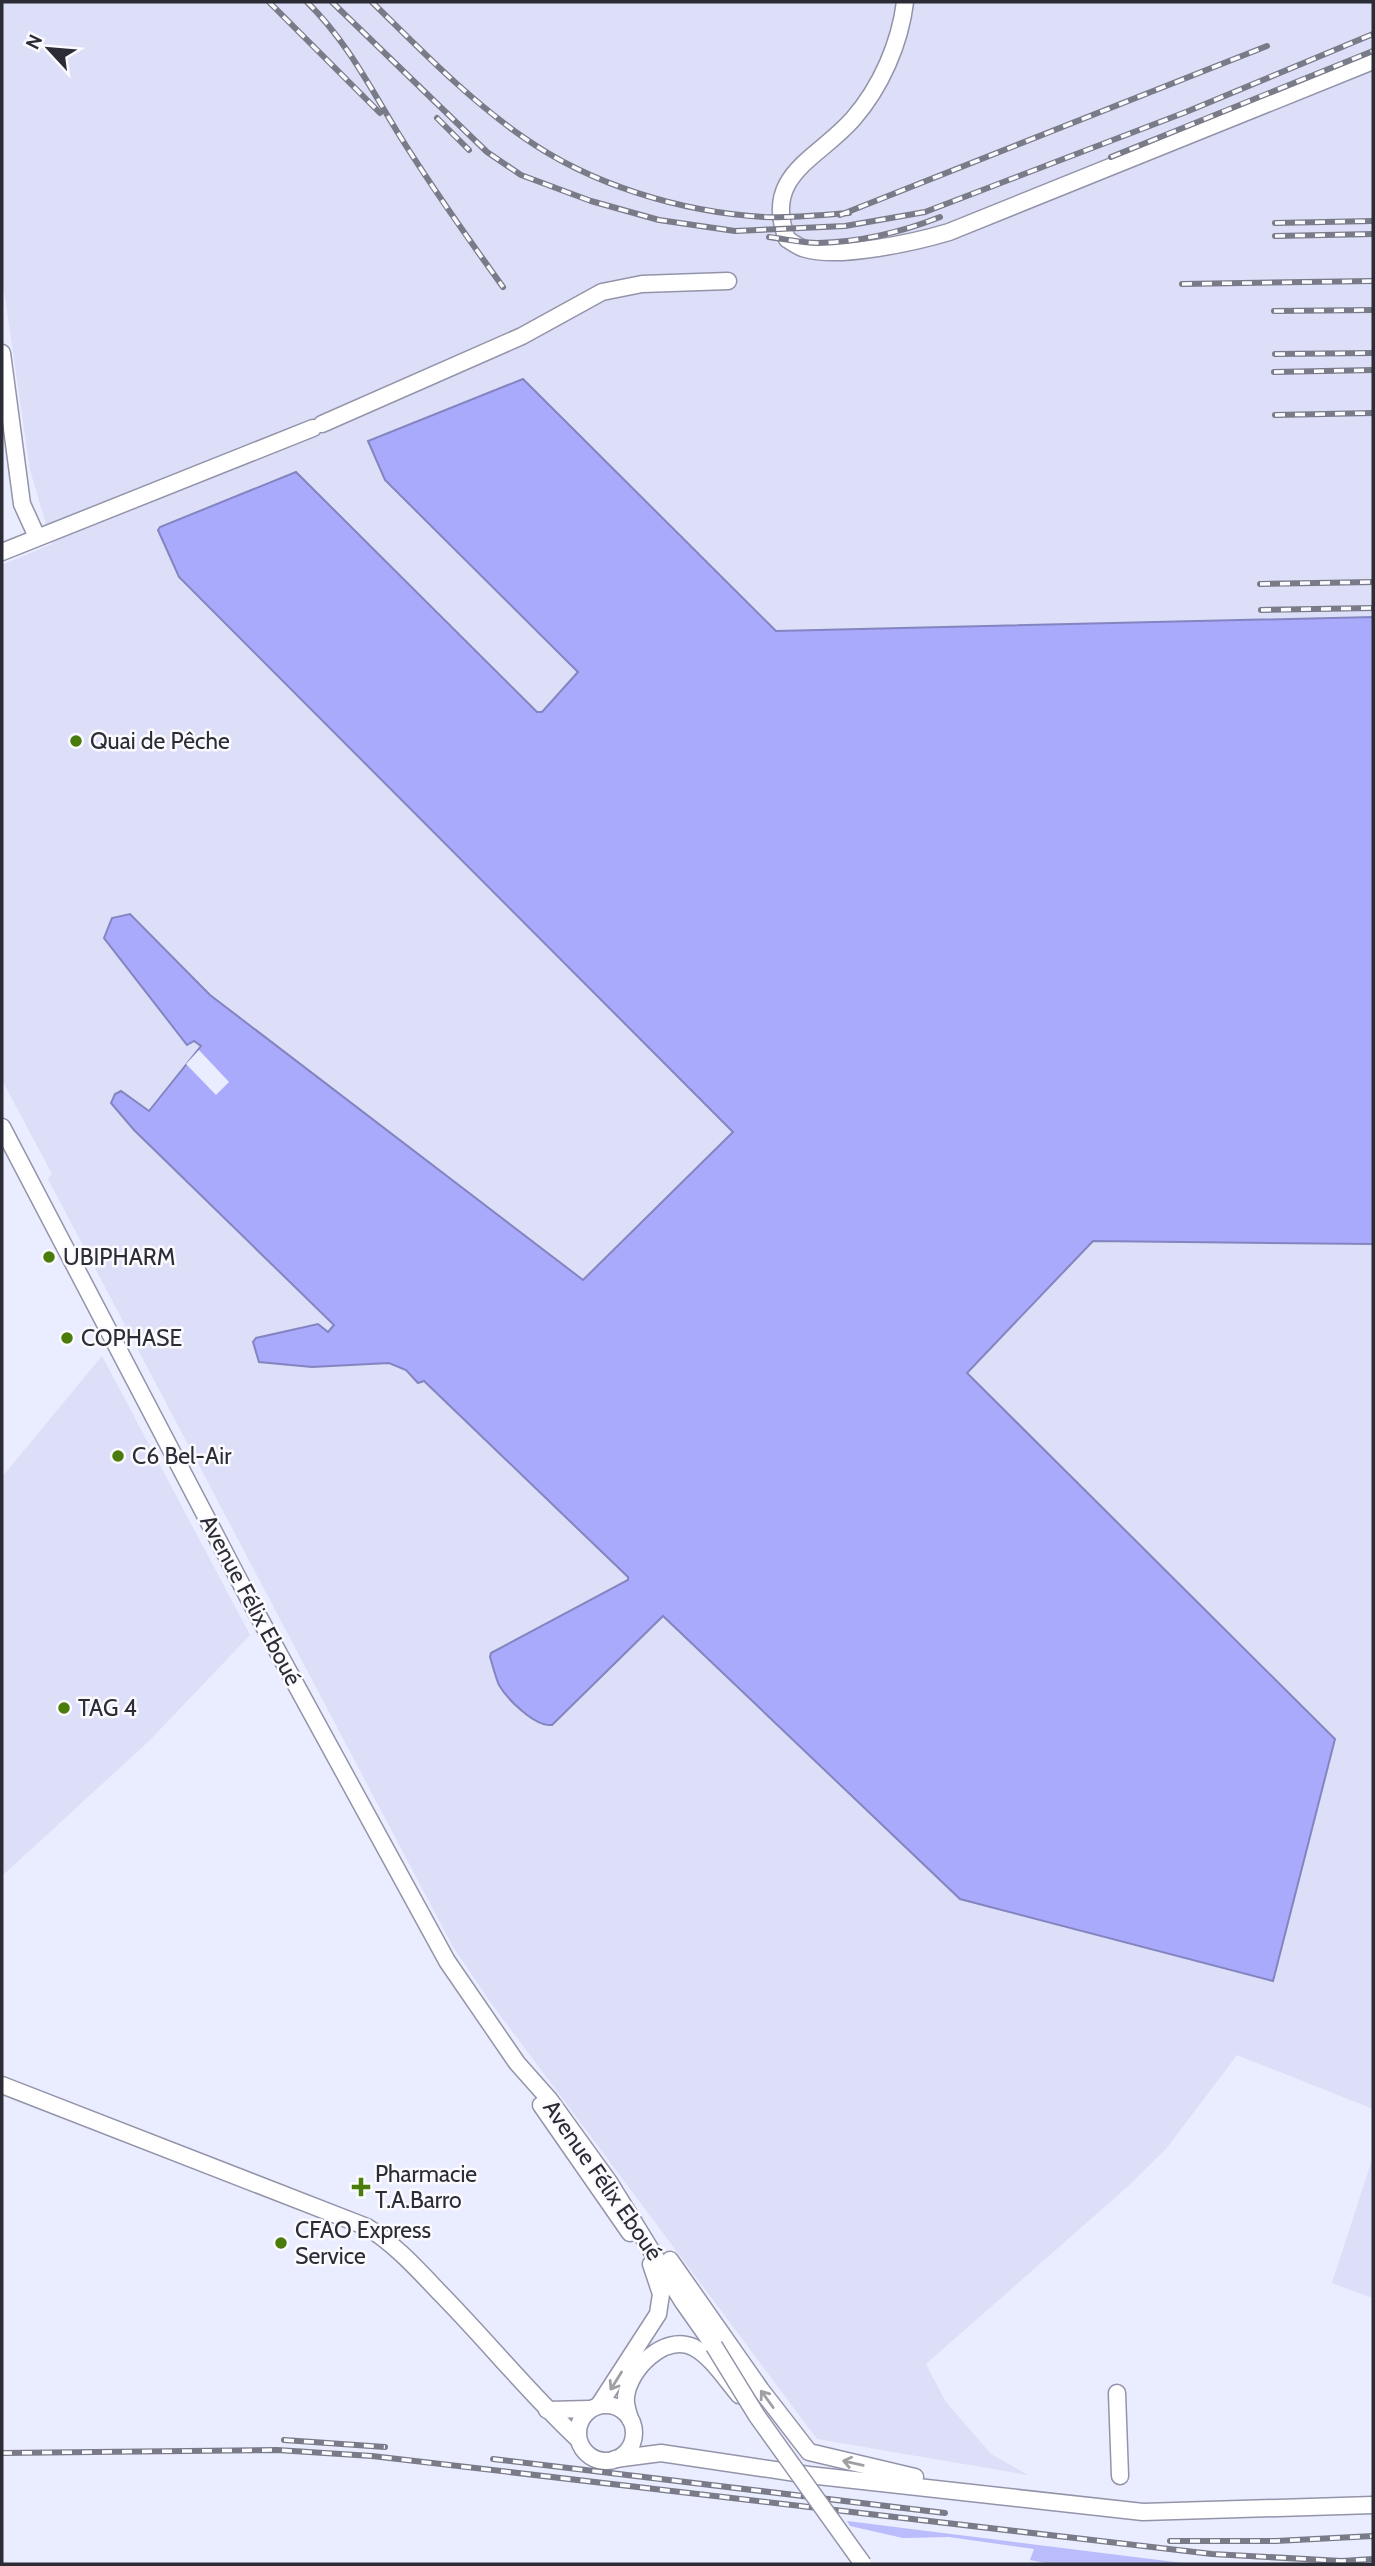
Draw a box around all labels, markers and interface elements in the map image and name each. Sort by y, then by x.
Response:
north arrow [14,14,84,84]
text: N [21,31,47,53]
place label: Quai de Pêche [90,727,230,755]
marker: Quai de Pêche [68,733,84,749]
place label: UBIPHARM [63,1243,175,1271]
marker: UBIPHARM [41,1249,57,1265]
place label: COPHASE [81,1324,182,1352]
marker: COPHASE [59,1330,75,1346]
place label: C6 Bel-Air [132,1442,232,1470]
marker: C6 Bel-Air [110,1448,126,1464]
street label: Avenue Félix Eboué [194,1510,308,1690]
place label: TAG 4 [78,1694,137,1722]
marker: TAG 4 [56,1700,72,1716]
street label: Avenue Félix Eboué [537,2094,669,2266]
place label: Pharmacie T.A.Barro [375,2160,477,2214]
marker: Pharmacie T.A.Barro [353,2179,369,2195]
place label: CFAO Express Service [295,2216,431,2270]
marker: CFAO Express Service [273,2235,289,2251]
one-way arrow [609,2370,623,2390]
one-way arrow [760,2390,774,2409]
one-way arrow [842,2456,865,2469]

